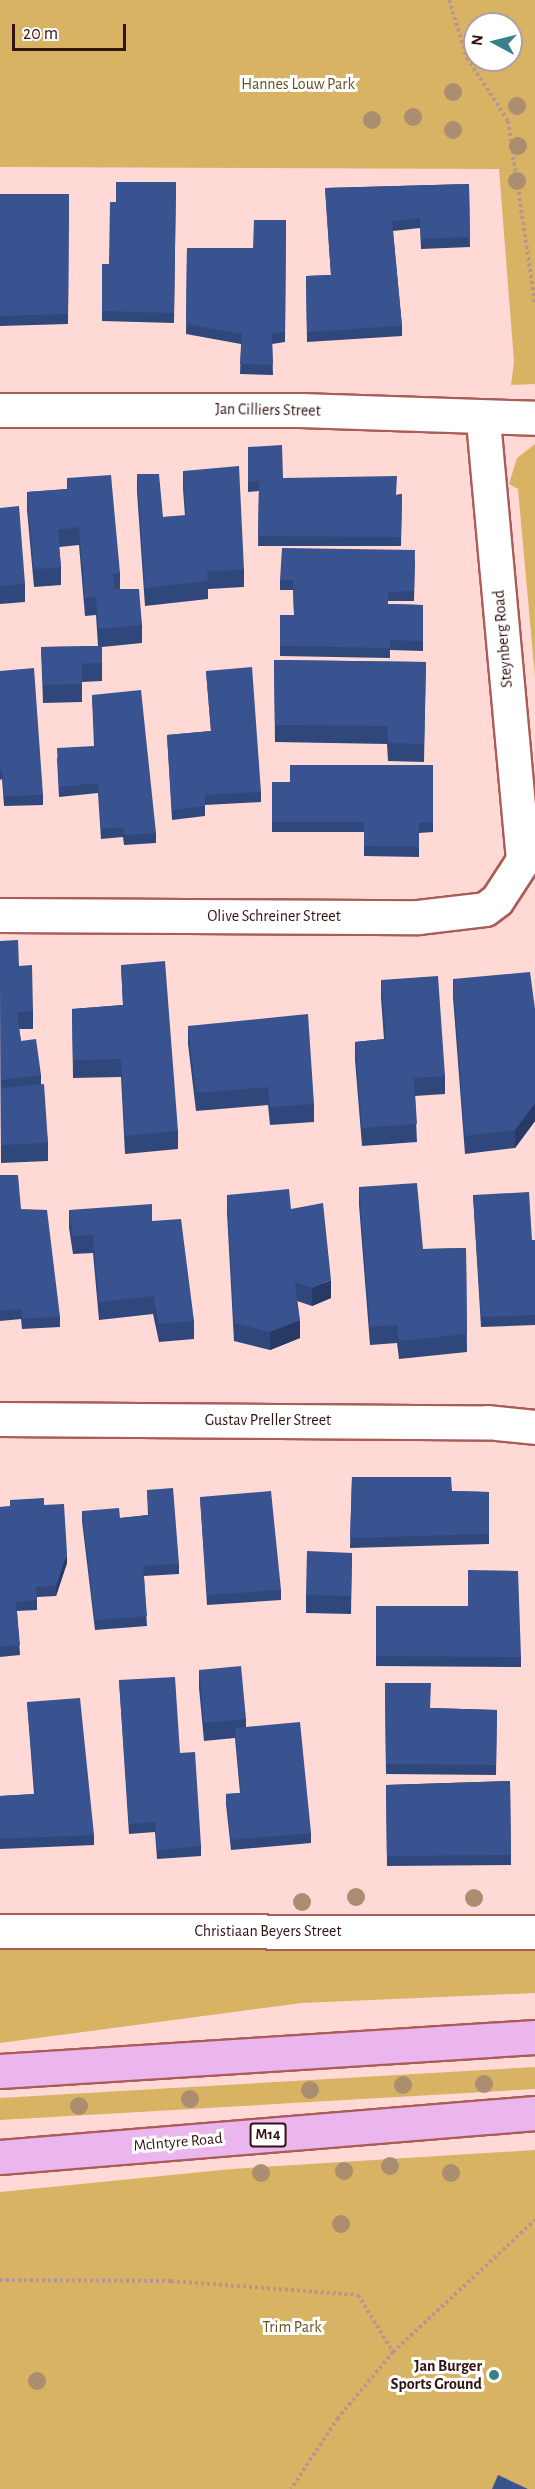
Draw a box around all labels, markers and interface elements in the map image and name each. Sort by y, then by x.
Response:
scale bar [15,12,129,50]
north arrow [463,12,523,72]
text: 20 m [23,25,58,43]
text: N [469,34,486,47]
park label: Hannes Louw Park [241,74,355,94]
street label: Jan Cilliers Street [215,399,321,421]
street label: Steynberg Road [489,589,517,689]
street label: Olive Schreiner Street [207,906,341,926]
street label: Gustav Preller Street [205,1410,331,1430]
street label: Christiaan Beyers Street [194,1921,342,1941]
road number: M14 [248,2123,288,2147]
street label: McIntyre Road [133,2129,223,2155]
park label: Trim Park [263,2317,321,2337]
place label: Jan Burger Sports Ground [390,2356,482,2394]
marker: Jan Burger Sports Ground [487,2368,501,2382]

